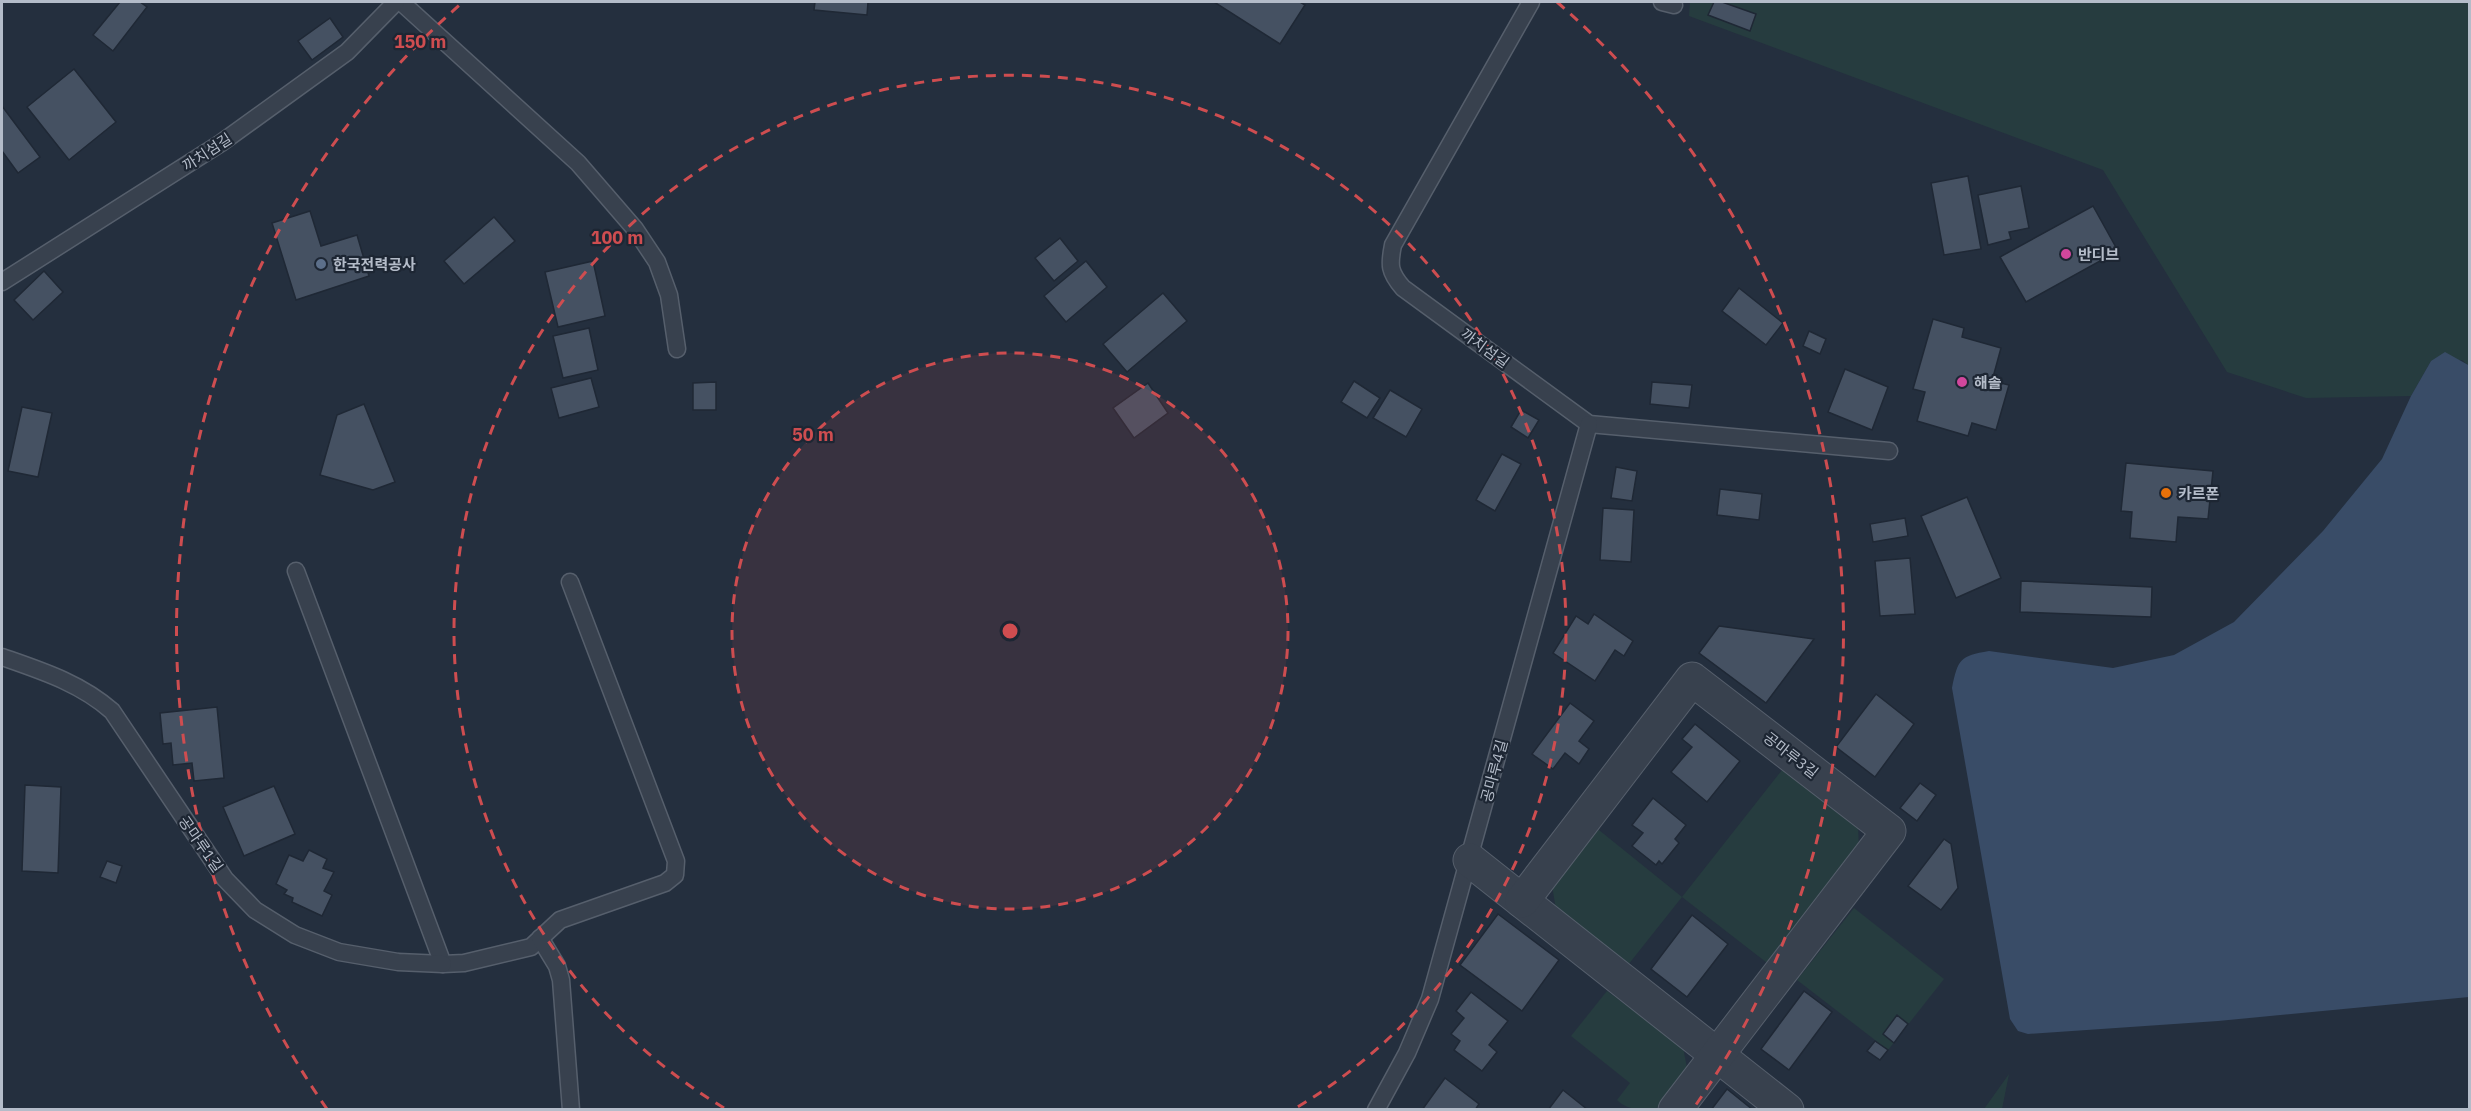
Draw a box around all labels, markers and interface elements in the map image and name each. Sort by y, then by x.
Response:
text: 150 m [394,30,446,53]
street label: 까치섬길 [179,129,235,175]
text: 100 m [591,226,643,249]
place label: 반디브 [2078,245,2120,264]
marker: 반디브 [2059,247,2073,261]
place label: 한국전력공사 [333,255,416,274]
marker: 한국전력공사 [314,257,328,271]
street label: 까치섬길 [1457,324,1513,372]
place label: 해솔 [1974,373,2002,392]
marker: 해솔 [1955,375,1969,389]
text: 50 m [792,423,834,446]
place label: 카르폰 [2178,484,2220,503]
marker: 카르폰 [2159,486,2173,500]
centre of rings [1000,621,1020,641]
street label: 공마루3길 [1760,728,1822,782]
street label: 공마루4길 [1477,738,1511,804]
street label: 공마루1길 [175,812,227,876]

